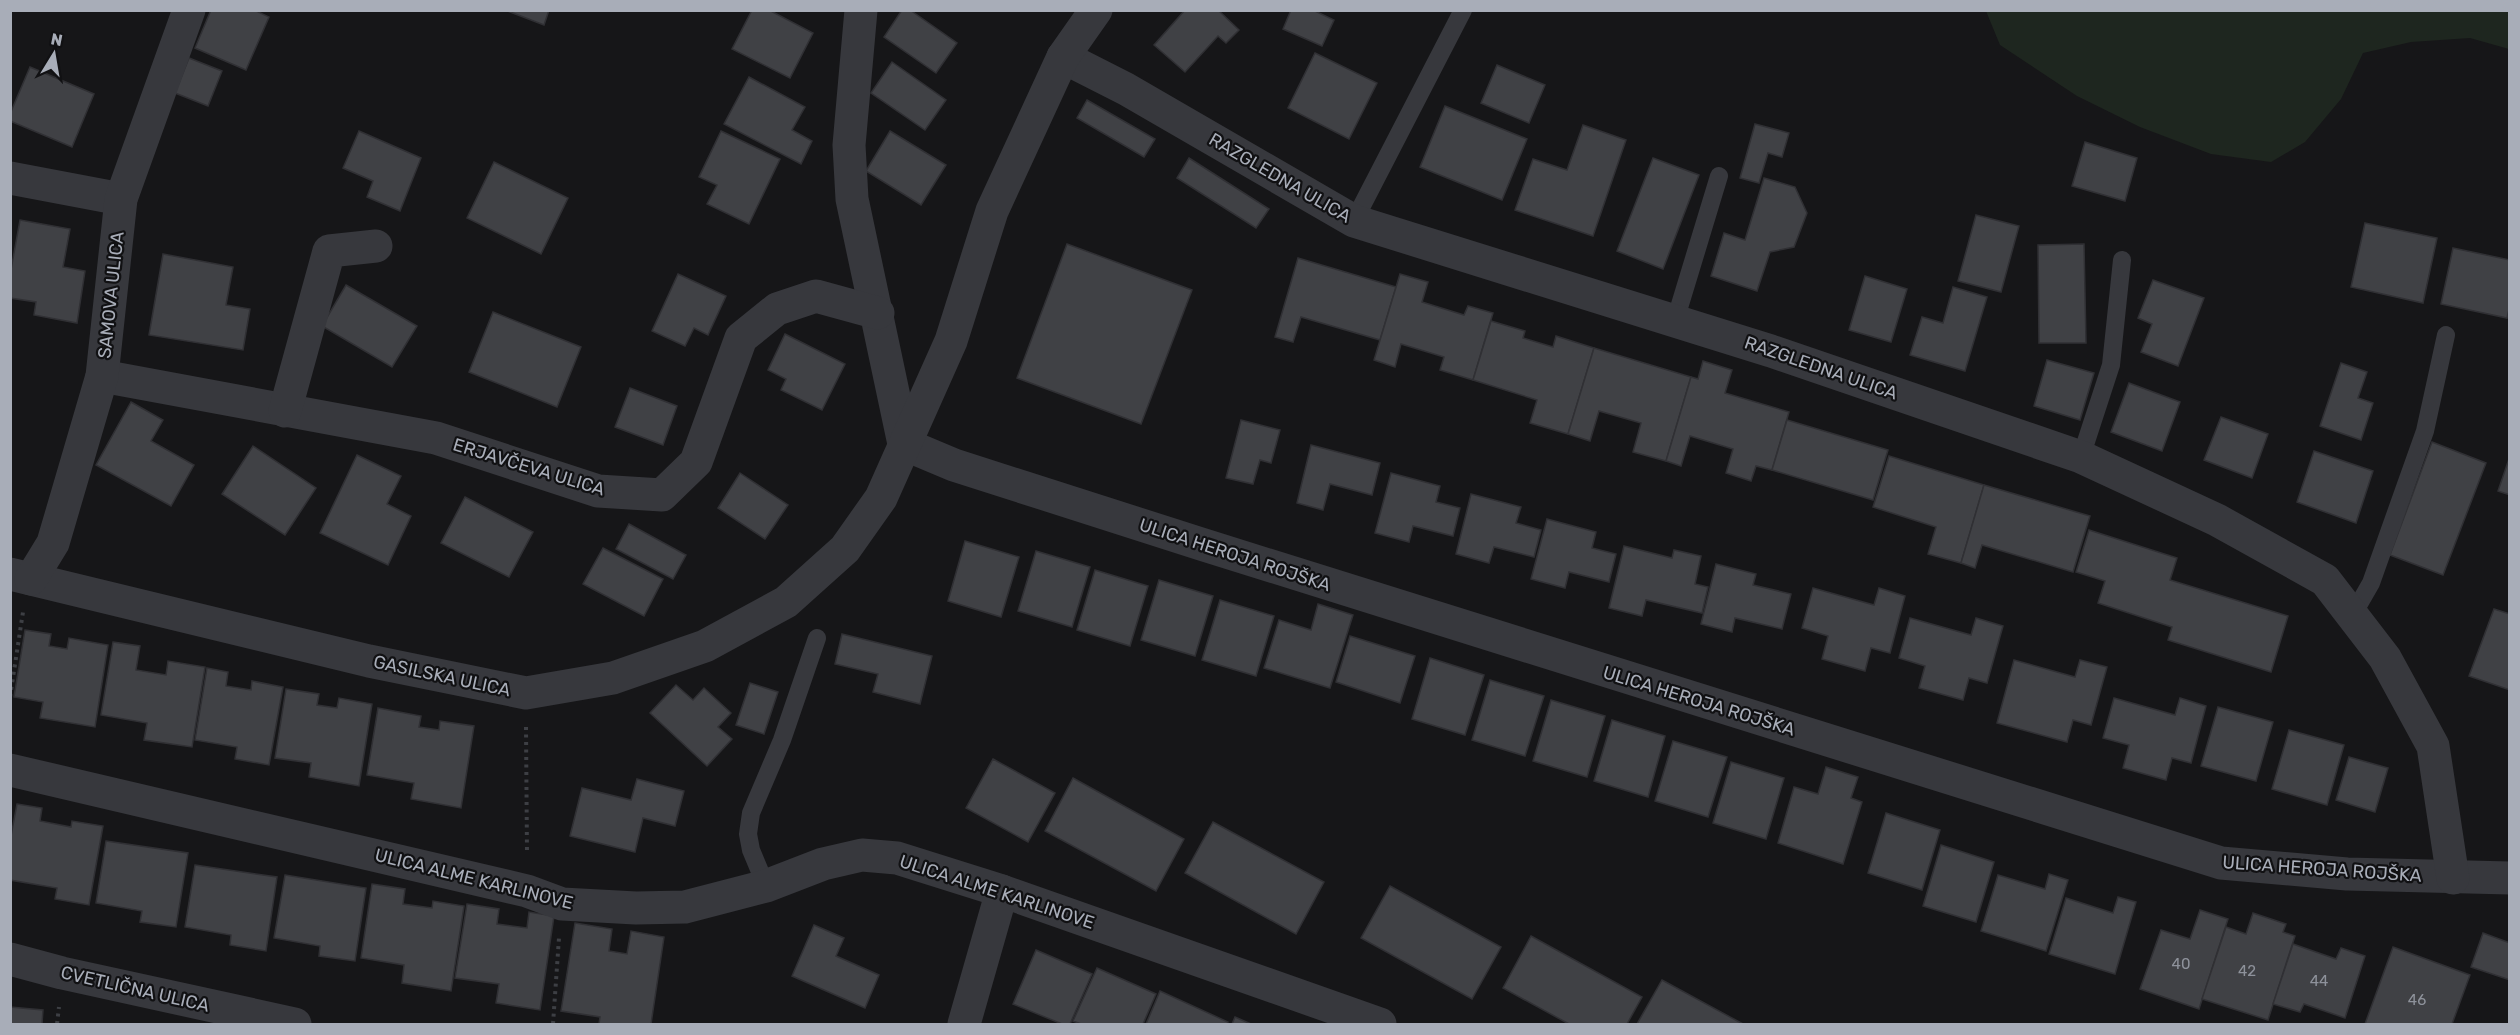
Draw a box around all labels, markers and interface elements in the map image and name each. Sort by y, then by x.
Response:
north arrow [24,24,84,84]
text: N [49,29,64,50]
street label: RAZGLEDNA ULICA [1205,128,1355,228]
street label: SAMOVA ULICA [93,230,129,360]
street label: RAZGLEDNA ULICA [1742,332,1900,404]
street label: ERJAVČEVA ULICA [450,433,608,501]
street label: ULICA HEROJA ROJŠKA [1137,514,1333,596]
street label: GASILSKA ULICA [371,651,513,701]
street label: ULICA HEROJA ROJŠKA [1600,661,1798,741]
street label: ULICA ALME KARLINOVE [373,844,575,914]
street label: ULICA ALME KARLINOVE [897,850,1097,934]
street label: ULICA HEROJA ROJŠKA [2222,851,2422,887]
house number: 40 [2172,955,2190,973]
street label: CVETLIČNA ULICA [59,961,211,1017]
house number: 42 [2238,962,2256,980]
house number: 44 [2310,972,2328,990]
house number: 46 [2408,991,2426,1009]

